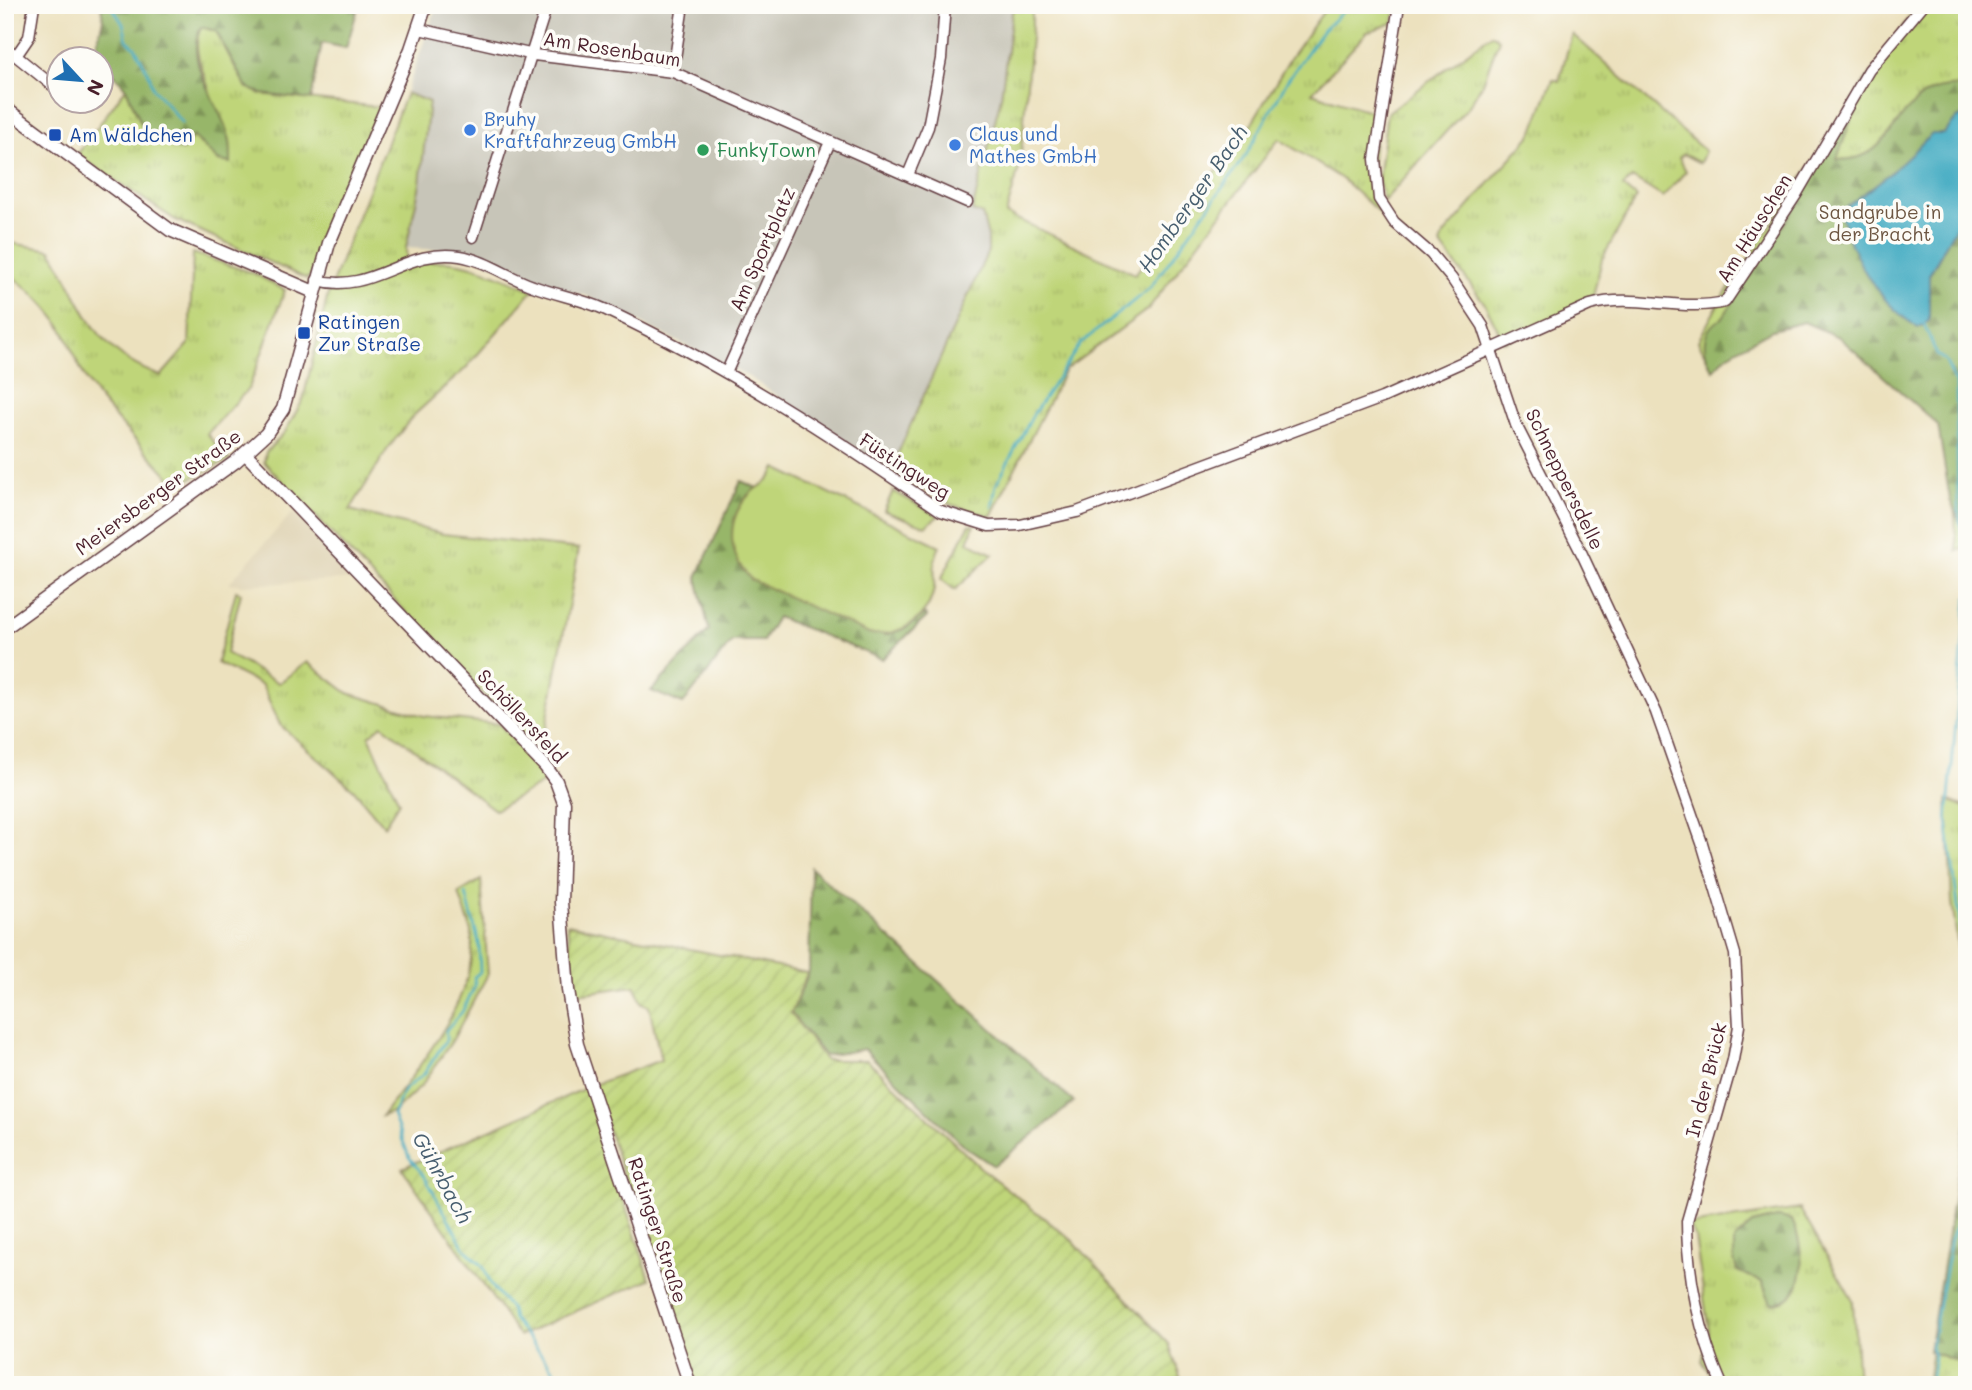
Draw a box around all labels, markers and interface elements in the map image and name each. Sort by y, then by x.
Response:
street label: Am Rosenbaum [542,25,683,72]
north arrow [46,46,116,116]
text: N [81,76,110,100]
place label: Bruhy Kraftfahrzeug GmbH [484,106,677,153]
water label: Homberger Bach [1131,119,1253,277]
place label: Claus und Mathes GmbH [969,121,1097,168]
place label: Am Wäldchen [69,122,193,147]
marker: Bruhy Kraftfahrzeug GmbH [462,122,478,138]
marker: Am Wäldchen [47,127,63,143]
place label: FunkyTown [717,137,816,162]
marker: Claus und Mathes GmbH [947,137,963,153]
marker: FunkyTown [695,142,711,158]
street label: Am Häuschen [1710,169,1797,287]
street label: Am Sportplatz [723,183,800,315]
park label: Sandgrube in der Bracht [1819,199,1941,246]
place label: Ratingen Zur Straße [318,309,421,356]
marker: Ratingen Zur Straße [296,325,312,341]
street label: Schneppersdelle [1520,404,1610,553]
street label: Meiersberger Straße [70,423,246,560]
street label: Füstingweg [855,427,955,504]
street label: Schöllersfeld [472,663,572,768]
street label: In der Brück [1679,1020,1732,1140]
water label: Gührbach [407,1127,479,1228]
street label: Ratinger Straße [623,1154,694,1306]

